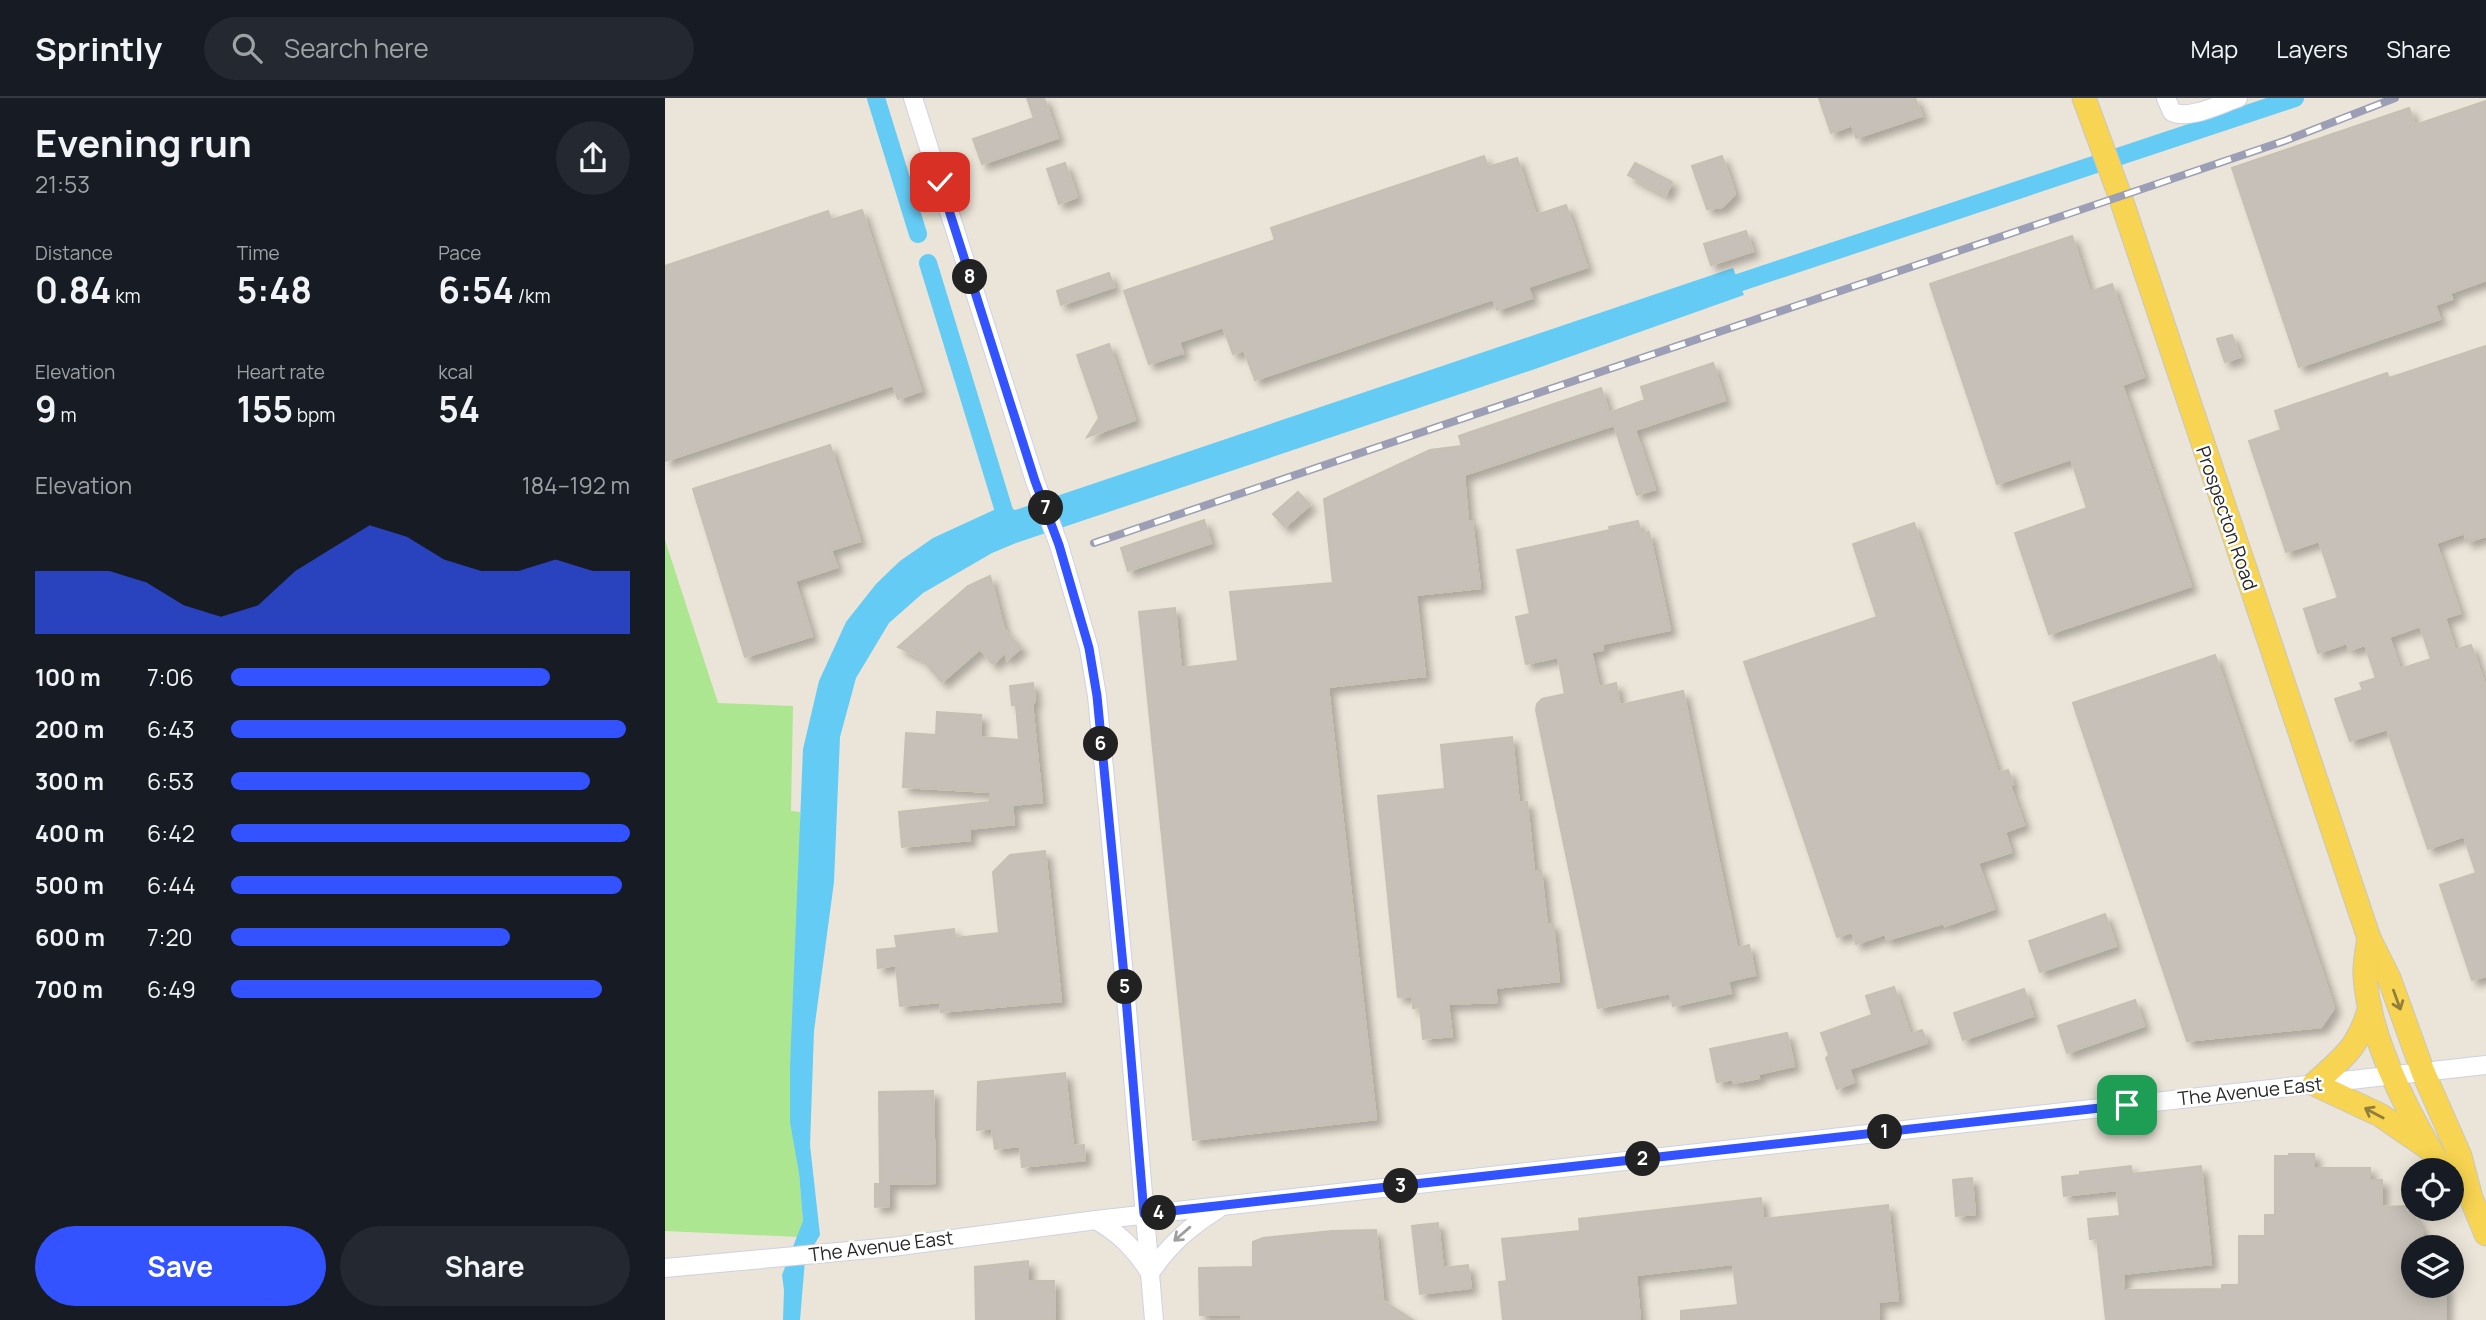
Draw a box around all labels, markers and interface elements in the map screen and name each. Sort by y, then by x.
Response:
search box [204,17,694,80]
text: Sprintly [35,26,162,71]
icon: search [228,29,266,67]
text: Search here [284,30,429,66]
text: Map [2191,32,2238,65]
text: Layers [2276,32,2348,65]
text: Share [2386,32,2451,65]
text: Evening run [35,116,252,168]
button: share [556,121,630,195]
pin [910,152,970,212]
icon: check [921,163,959,201]
text: 21:53 [35,168,90,200]
text: Distance [35,240,113,266]
text: Time [237,240,280,266]
text: Pace [438,240,481,266]
pin: 8 [953,260,987,294]
text: 8 [964,263,975,289]
text: 0.84 [35,266,111,314]
text: 5:48 [237,266,312,314]
text: 6:54 [438,266,514,314]
text: km [111,283,141,309]
text: /km [514,283,551,309]
text: Elevation [35,359,115,385]
text: Heart rate [237,359,325,385]
text: kcal [438,359,473,385]
text: 9 [35,385,57,433]
text: 155 [237,385,293,433]
text: 54 [438,385,480,433]
text: m [57,402,77,428]
text: bpm [293,402,335,428]
street label: Prospecton Road [2190,443,2264,593]
text: Elevation [35,469,132,501]
text: 184–192 m [522,469,630,501]
pin: 7 [1029,490,1063,526]
text: 7 [1040,494,1051,520]
text: 100 m [35,661,101,693]
text: 7:06 [147,661,194,693]
text: 200 m [35,713,104,745]
text: 6:43 [147,713,194,745]
pin: 6 [1083,726,1118,762]
text: 6 [1095,730,1106,756]
text: 300 m [35,765,104,797]
text: 6:53 [147,765,194,797]
text: 400 m [35,817,105,849]
text: 6:42 [147,817,195,849]
text: 500 m [35,869,104,901]
text: 6:44 [147,869,196,901]
text: 600 m [35,921,105,953]
text: 7:20 [147,921,193,953]
pin: 5 [1107,970,1142,1004]
text: 700 m [35,973,103,1005]
text: 6:49 [147,973,196,1005]
text: 5 [1119,973,1130,999]
one-way arrow [2392,989,2404,1011]
street label: The Avenue East [2176,1070,2324,1112]
pin [2097,1075,2157,1135]
icon: arrive [2108,1086,2146,1124]
one-way arrow [2364,1106,2385,1120]
pin: 1 [1867,1114,1903,1150]
text: 1 [1880,1118,1889,1144]
pin: 2 [1625,1142,1661,1176]
text: 2 [1637,1145,1648,1171]
map controls [2401,1158,2464,1298]
button: locate [2401,1158,2464,1221]
pin: 3 [1383,1168,1419,1204]
text: 3 [1395,1172,1406,1198]
pin: 4 [1141,1196,1177,1230]
text: 4 [1153,1199,1164,1225]
street label: The Avenue East [807,1224,955,1268]
button: Save [35,1226,326,1306]
button: Share [340,1226,630,1306]
one-way arrow [1173,1226,1191,1242]
button: layers [2401,1235,2464,1298]

